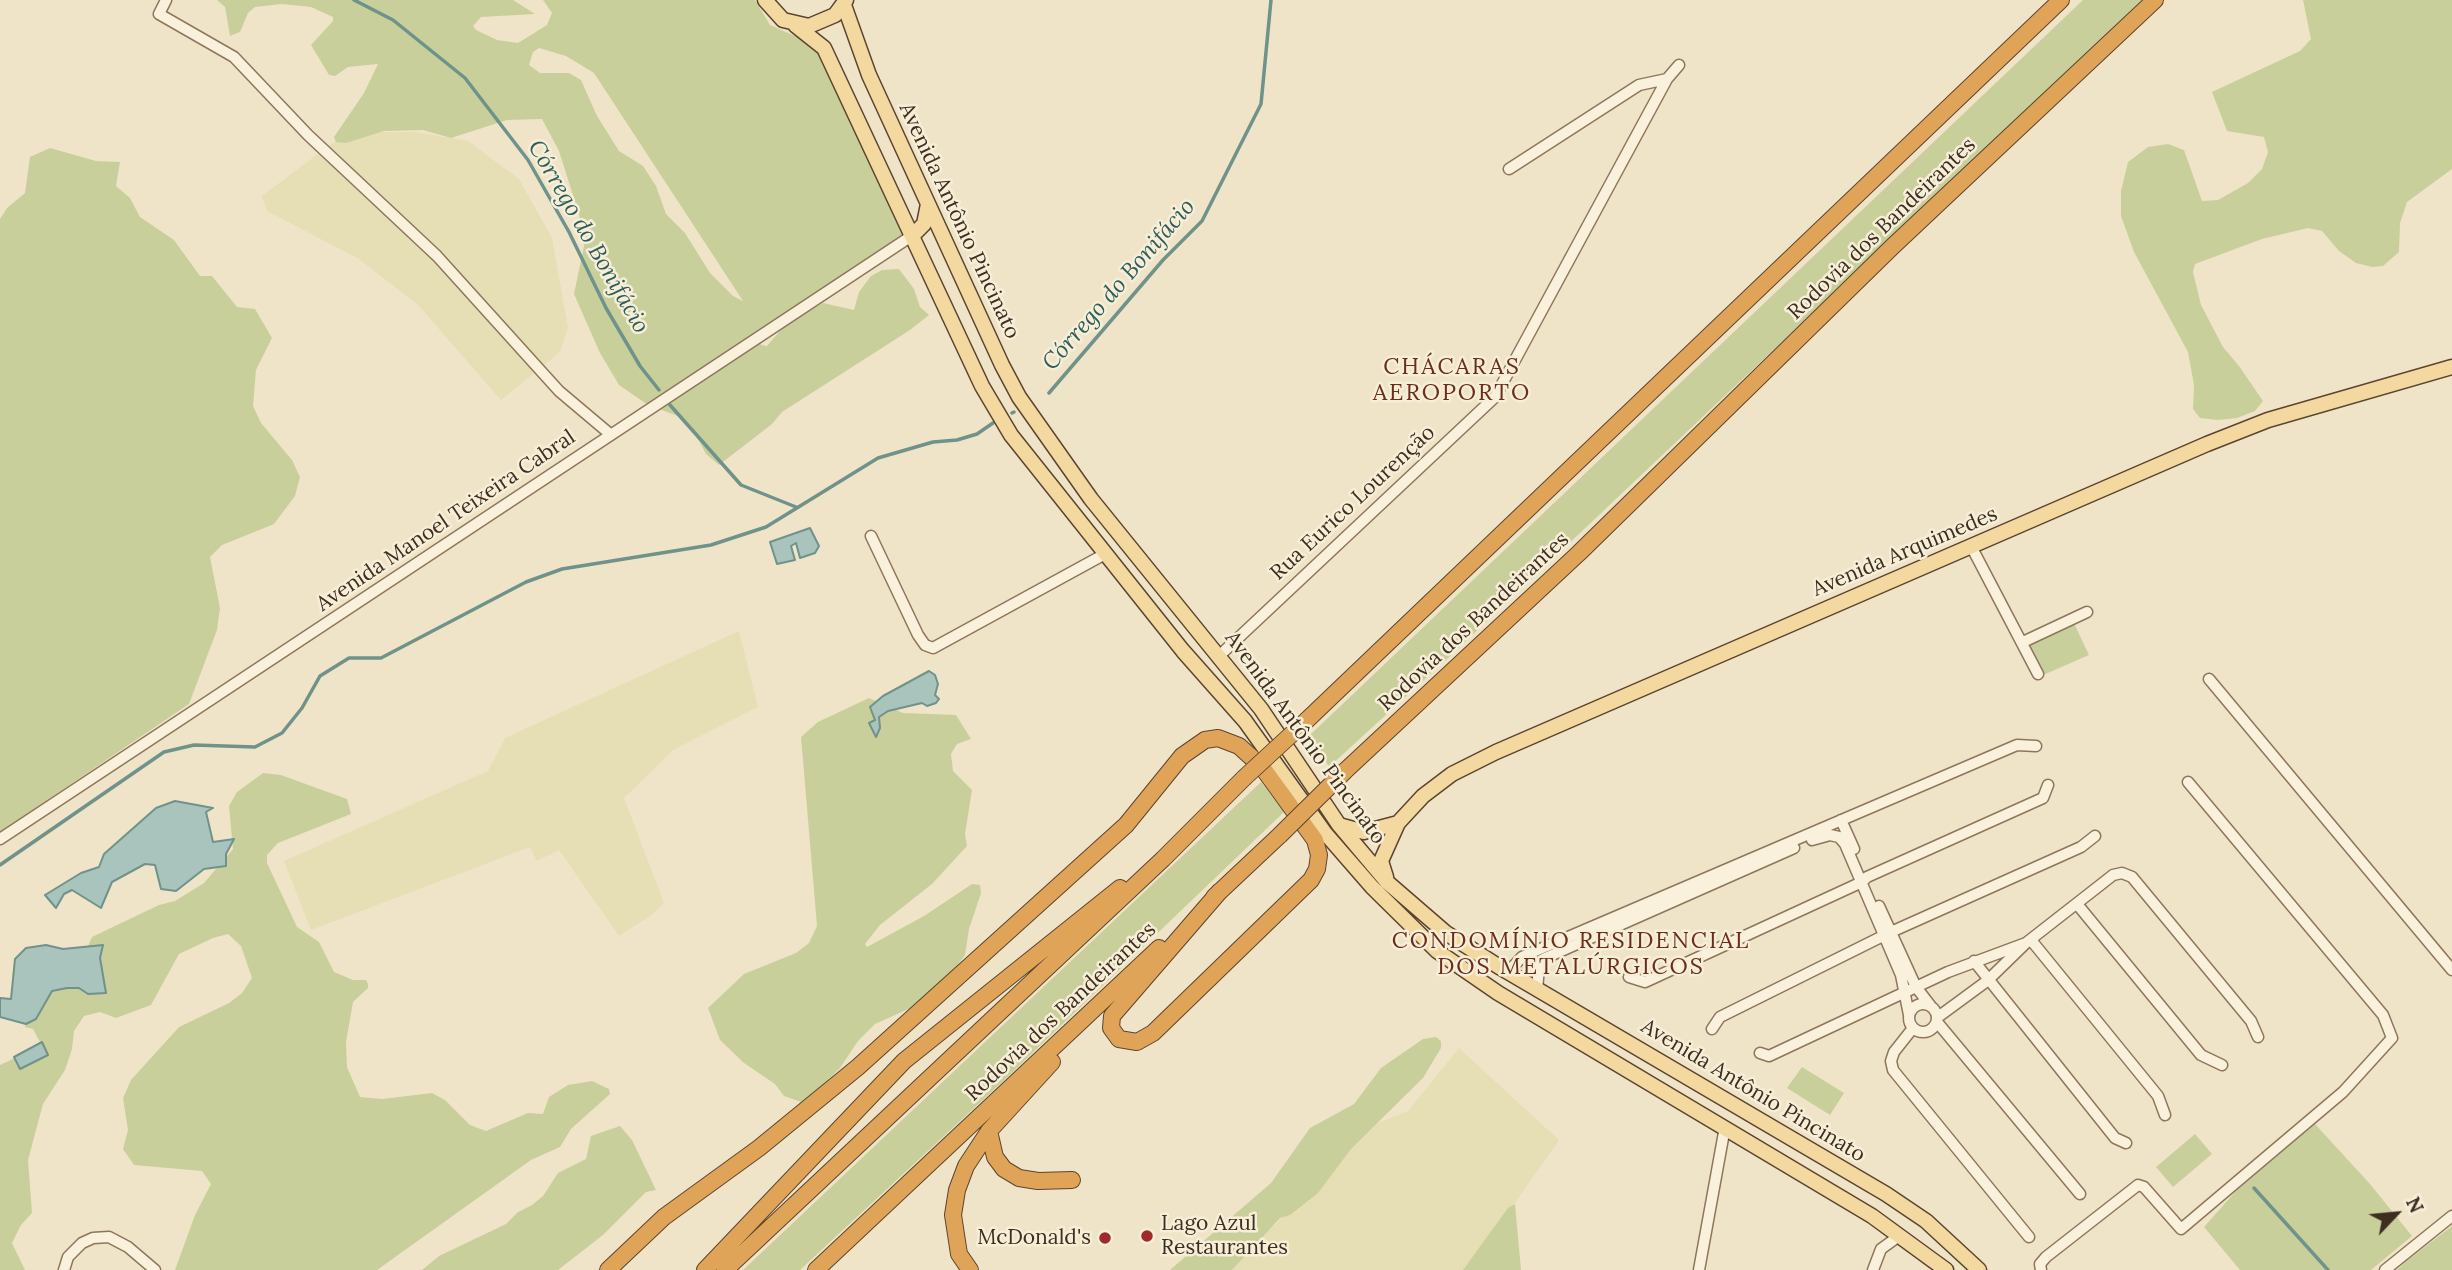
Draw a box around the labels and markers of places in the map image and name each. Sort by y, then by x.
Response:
place label: Lago Azul Restaurantes [1161,1211,1288,1261]
place label: McDonald's [977,1225,1091,1251]
marker: Lago Azul Restaurantes [1139,1228,1155,1244]
marker: McDonald's [1097,1230,1113,1246]

